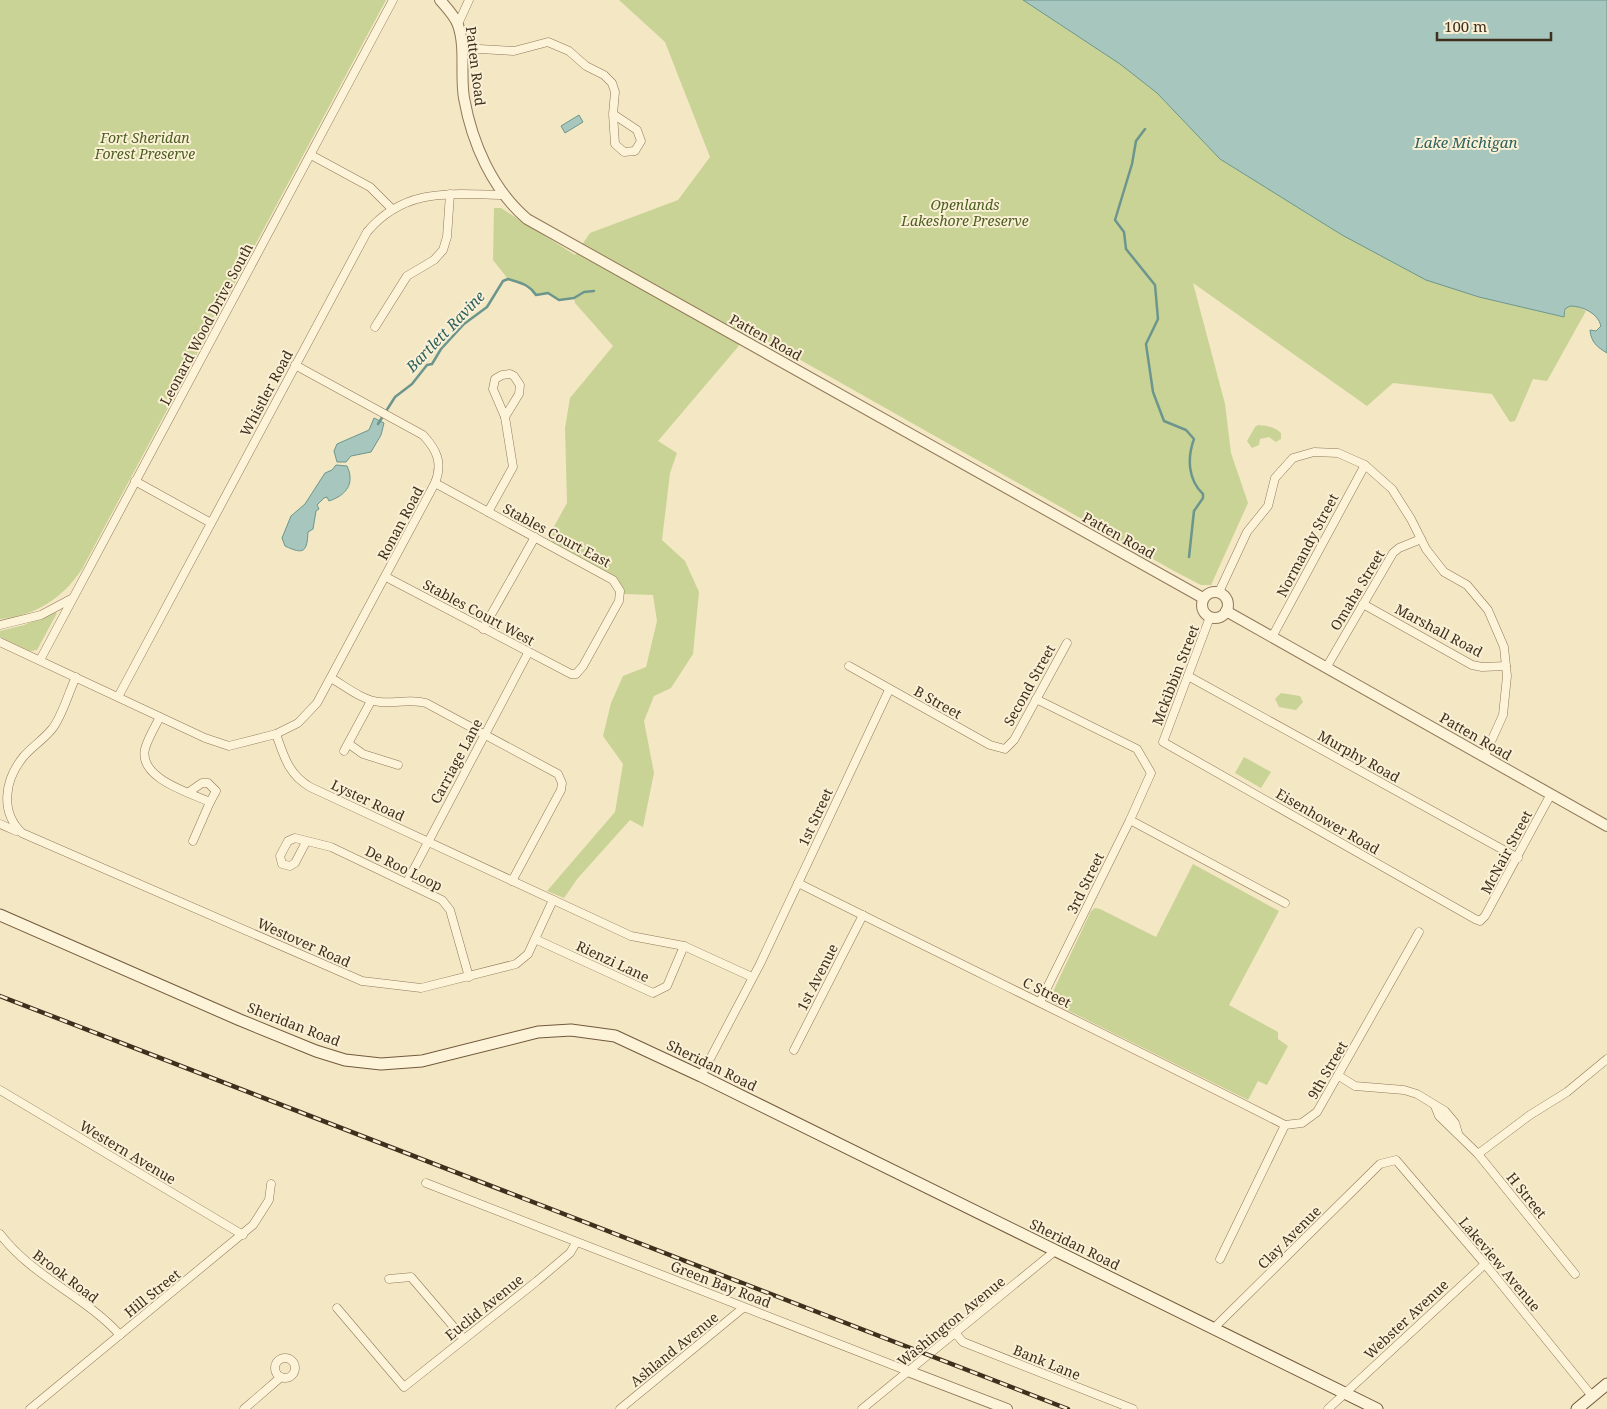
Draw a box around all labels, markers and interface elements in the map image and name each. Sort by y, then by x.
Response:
scale bar [1437,10,1551,42]
text: 100 m [1444,16,1487,36]
street label: Patten Road [462,25,490,107]
park label: Fort Sheridan Forest Preserve [94,128,195,163]
water label: Lake Michigan [1413,132,1518,152]
park label: Openlands Lakeshore Preserve [900,195,1029,230]
street label: Leonard Wood Drive South [155,239,257,408]
water label: Bartlett Ravine [400,286,489,377]
street label: Patten Road [726,309,806,365]
street label: Whistler Road [235,346,297,439]
street label: Ronan Road [373,483,427,563]
street label: Normandy Street [1272,490,1342,600]
street label: Stables Court East [500,499,614,571]
street label: Patten Road [1079,507,1159,563]
street label: Omaha Street [1325,546,1389,634]
street label: Stables Court West [420,574,538,650]
street label: Marshall Road [1392,599,1487,661]
street label: Mckibbin Street [1147,622,1203,728]
street label: Second Street [999,641,1059,729]
street label: B Street [911,681,965,723]
street label: Patten Road [1437,708,1516,764]
street label: Carriage Lane [426,715,486,807]
street label: Murphy Road [1315,726,1404,787]
street label: Lyster Road [328,775,408,825]
street label: Eisenhower Road [1273,784,1384,859]
street label: 1st Street [793,785,837,849]
street label: McNair Street [1476,807,1536,897]
street label: De Roo Loop [362,841,446,895]
street label: 3rd Street [1062,849,1108,917]
street label: Westover Road [254,913,354,971]
street label: Rienzi Lane [573,936,653,986]
street label: 1st Avenue [792,940,842,1014]
street label: C Street [1020,972,1074,1012]
street label: Sheridan Road [245,998,344,1051]
street label: Sheridan Road [664,1035,761,1095]
street label: 9th Street [1303,1037,1351,1103]
street label: Western Avenue [76,1116,180,1188]
street label: H Street [1503,1168,1551,1222]
street label: Clay Avenue [1253,1201,1325,1273]
street label: Lakeview Avenue [1455,1213,1545,1315]
street label: Sheridan Road [1027,1214,1124,1274]
street label: Brook Road [29,1245,103,1307]
street label: Green Bay Road [668,1256,774,1312]
street label: Hill Street [120,1265,184,1321]
street label: Euclid Avenue [441,1270,527,1344]
street label: Washington Avenue [893,1272,1009,1370]
street label: Webster Avenue [1360,1275,1452,1363]
street label: Ashland Avenue [626,1307,722,1391]
street label: Bank Lane [1011,1340,1083,1384]

